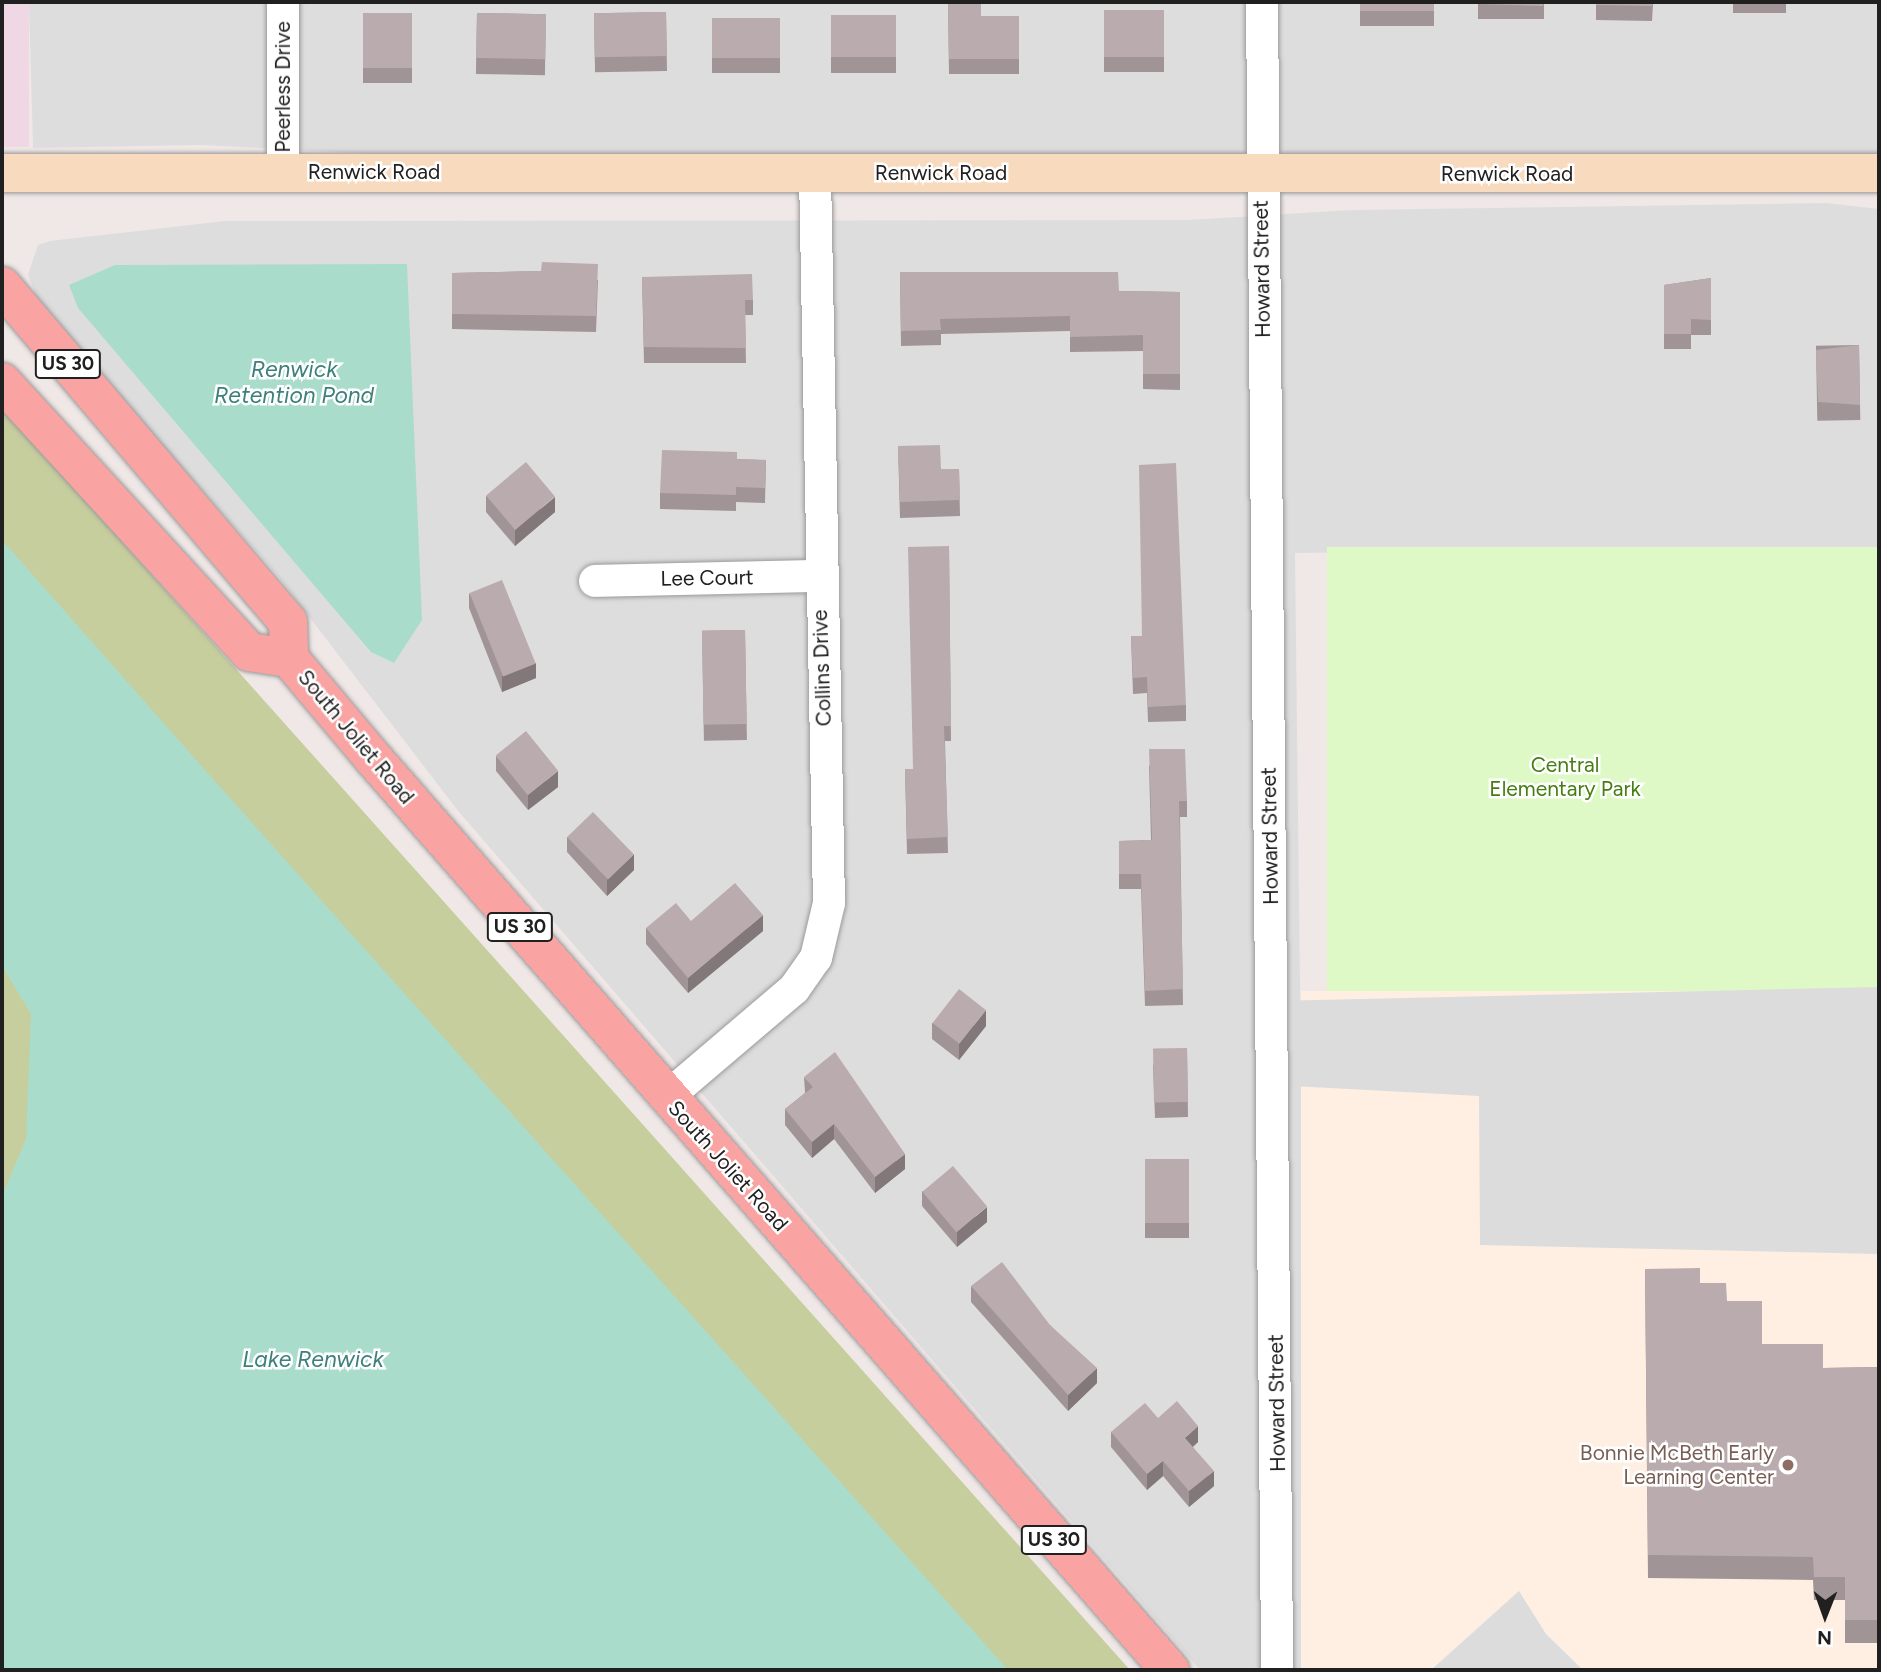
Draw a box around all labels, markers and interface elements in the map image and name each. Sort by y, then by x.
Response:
street label: Peerless Drive [270,21,296,153]
street label: Renwick Road [308,159,440,185]
street label: Renwick Road [875,160,1007,186]
street label: Renwick Road [1441,161,1573,187]
street label: Howard Street [1248,200,1276,338]
road number: US 30 [35,348,101,380]
water label: Renwick Retention Pond [214,355,374,409]
street label: Lee Court [660,565,754,591]
street label: Collins Drive [807,609,837,727]
street label: South Joliet Road [293,665,419,809]
park label: Central Elementary Park [1489,752,1641,802]
street label: Howard Street [1256,767,1284,905]
road number: US 30 [487,911,553,942]
street label: South Joliet Road [663,1095,793,1237]
street label: Howard Street [1263,1334,1291,1472]
water label: Lake Renwick [242,1345,384,1373]
place label: Bonnie McBeth Early Learning Center [1580,1440,1774,1490]
marker: Bonnie McBeth Early Learning Center [1780,1457,1796,1473]
road number: US 30 [1021,1524,1087,1556]
north arrow [1790,1581,1860,1651]
text: N [1817,1626,1832,1649]

